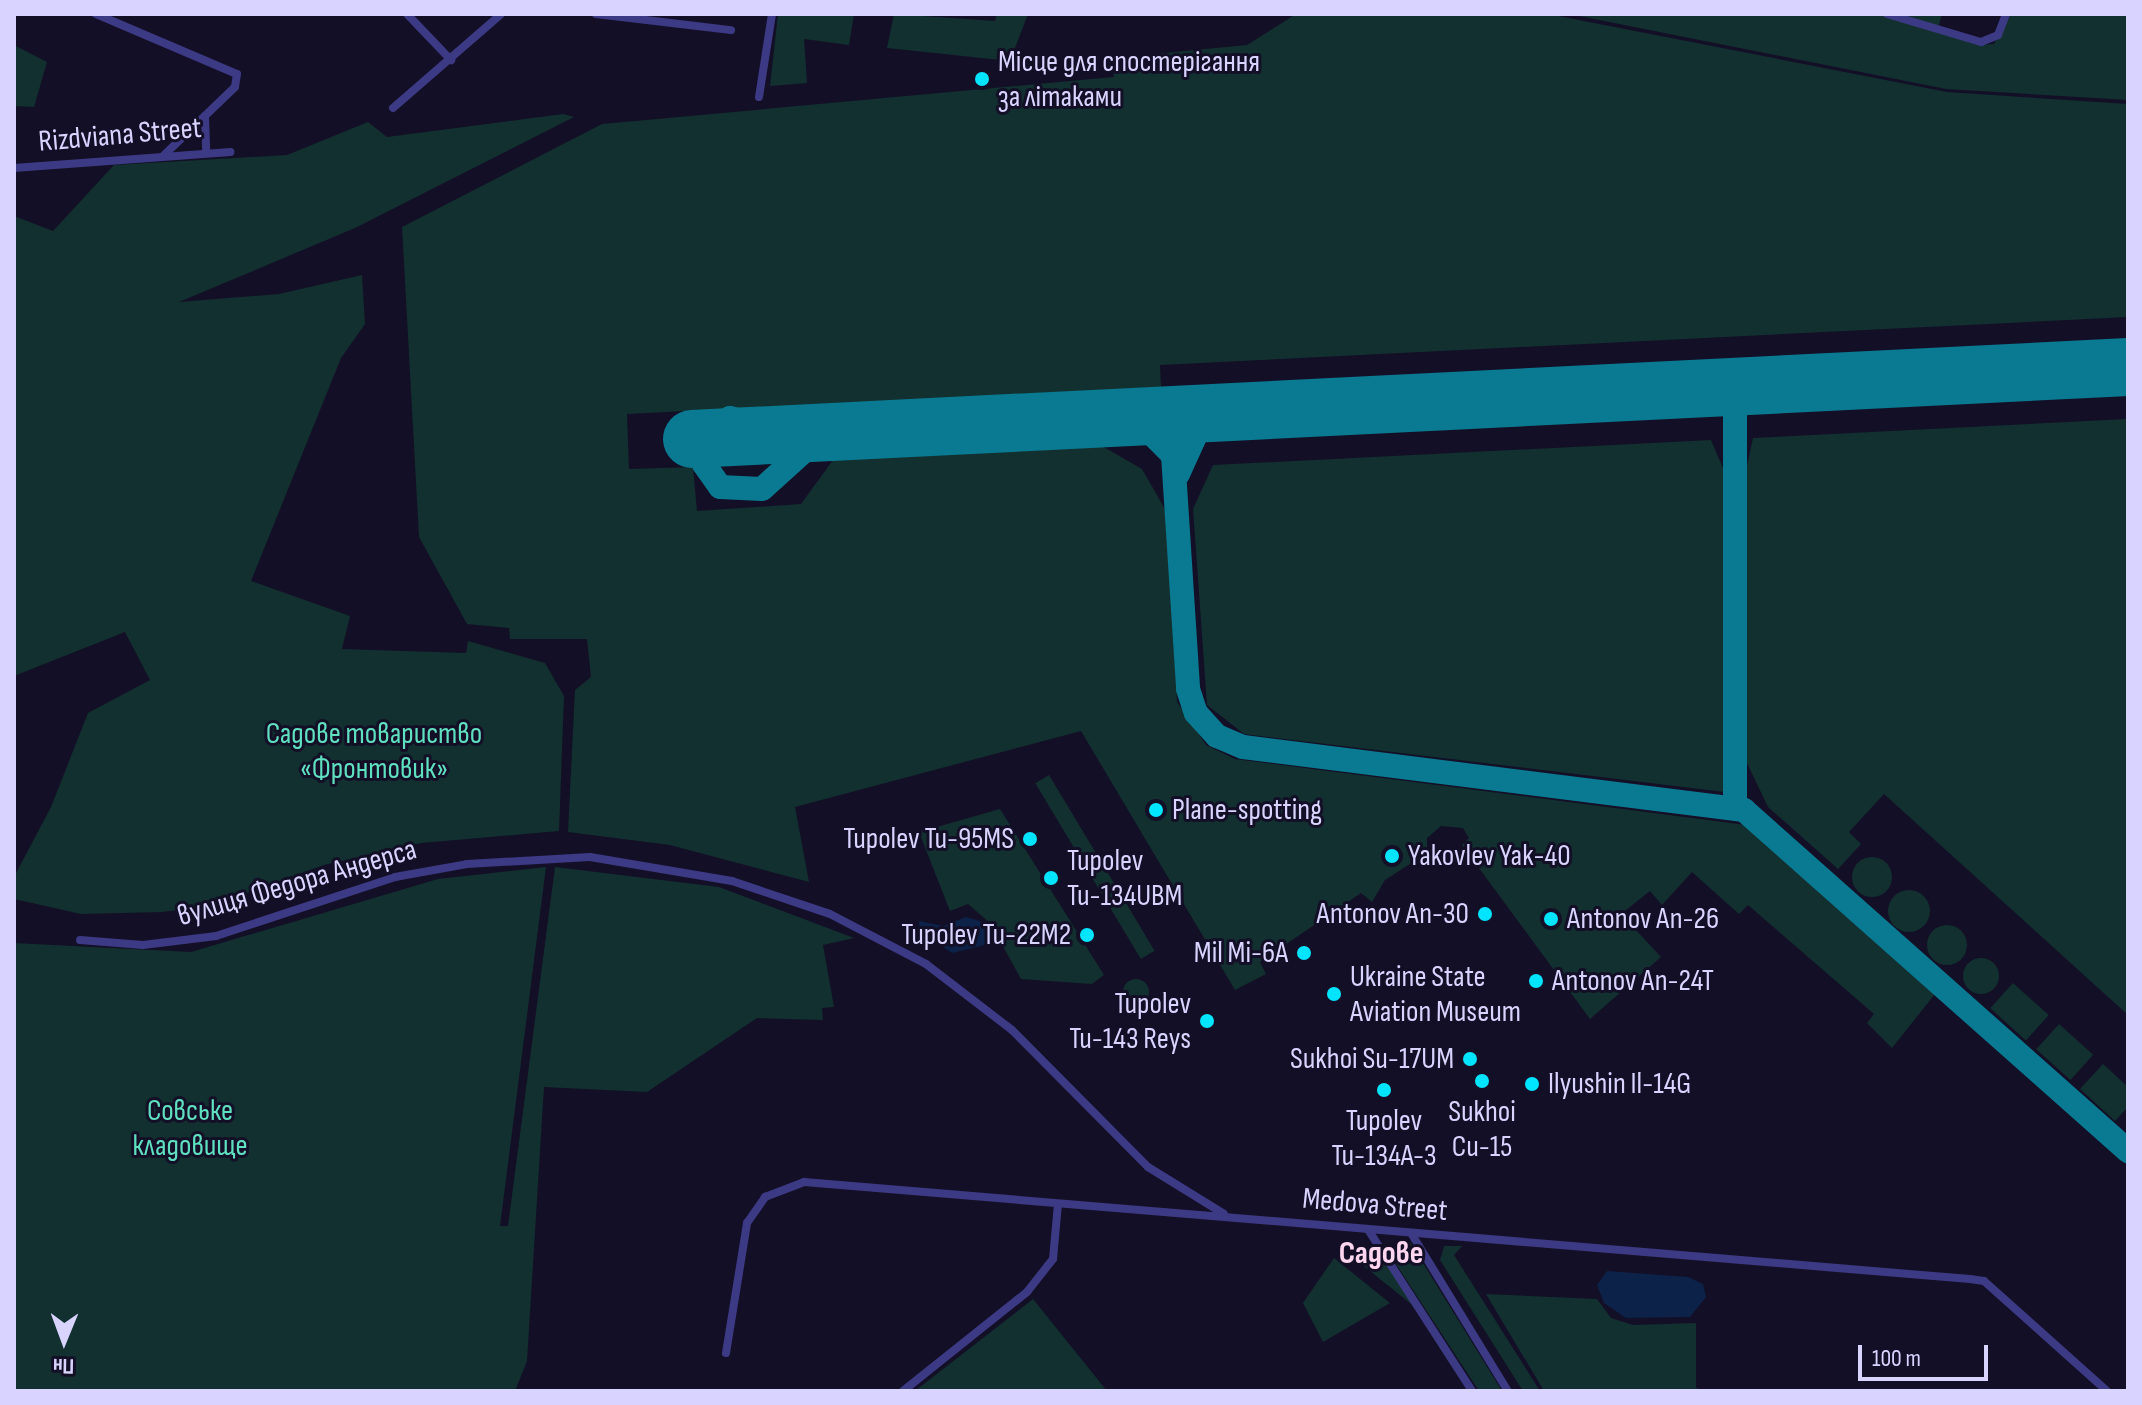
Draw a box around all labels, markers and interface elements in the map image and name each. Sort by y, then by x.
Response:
place label: Місце для спостерігання за літаками [998,44,1260,114]
marker: Місце для спостерігання за літаками [973,70,991,88]
street label: Rizdviana Street [37,110,203,160]
park label: Садове товариство «Фронтовик» [266,716,482,786]
place label: Plane-spotting [1172,792,1322,828]
marker: Plane-spotting [1147,801,1165,819]
place label: Tupolev Tu-95MS [843,821,1014,857]
marker: Tupolev Tu-95MS [1021,830,1039,848]
street label: вулиця Федора Андерса [173,832,421,934]
place label: Yakovlev Yak-40 [1408,838,1571,874]
place label: Tupolev Tu-134UBM [1067,843,1182,914]
marker: Yakovlev Yak-40 [1383,847,1401,865]
marker: Tupolev Tu-134UBM [1042,869,1060,887]
place label: Antonov An-30 [1317,896,1469,932]
place label: Antonov An-26 [1567,901,1719,937]
marker: Antonov An-30 [1476,905,1494,923]
marker: Antonov An-26 [1542,910,1560,928]
place label: Tupolev Tu-22M2 [901,917,1071,953]
marker: Tupolev Tu-22M2 [1078,926,1096,944]
place label: Mil Mi-6A [1194,935,1288,971]
marker: Mil Mi-6A [1295,944,1313,962]
place label: Ukraine State Aviation Museum [1350,959,1521,1030]
place label: Antonov An-24T [1552,963,1714,999]
marker: Antonov An-24T [1527,972,1545,990]
marker: Ukraine State Aviation Museum [1325,985,1343,1003]
place label: Tupolev Tu-143 Reys [1069,986,1191,1056]
marker: Tupolev Tu-143 Reys [1198,1012,1216,1030]
place label: Sukhoi Su-17UM [1290,1041,1454,1077]
marker: Sukhoi Su-17UM [1461,1050,1479,1068]
place label: Ilyushin Il-14G [1548,1066,1691,1102]
marker: Sukhoi Cu-15 [1473,1072,1491,1090]
marker: Ilyushin Il-14G [1523,1075,1541,1093]
marker: Tupolev Tu-134A-3 [1375,1081,1393,1099]
park label: Совське кладовище [132,1093,248,1164]
place label: Sukhoi Cu-15 [1448,1094,1516,1164]
place label: Tupolev Tu-134A-3 [1331,1103,1437,1174]
street label: Medova Street [1301,1181,1449,1229]
district label: Садове [1339,1235,1423,1273]
north arrow [24,1301,104,1381]
scale bar [1862,1329,1992,1379]
text: 100 m [1872,1344,1921,1373]
text: Пн [53,1352,74,1379]

